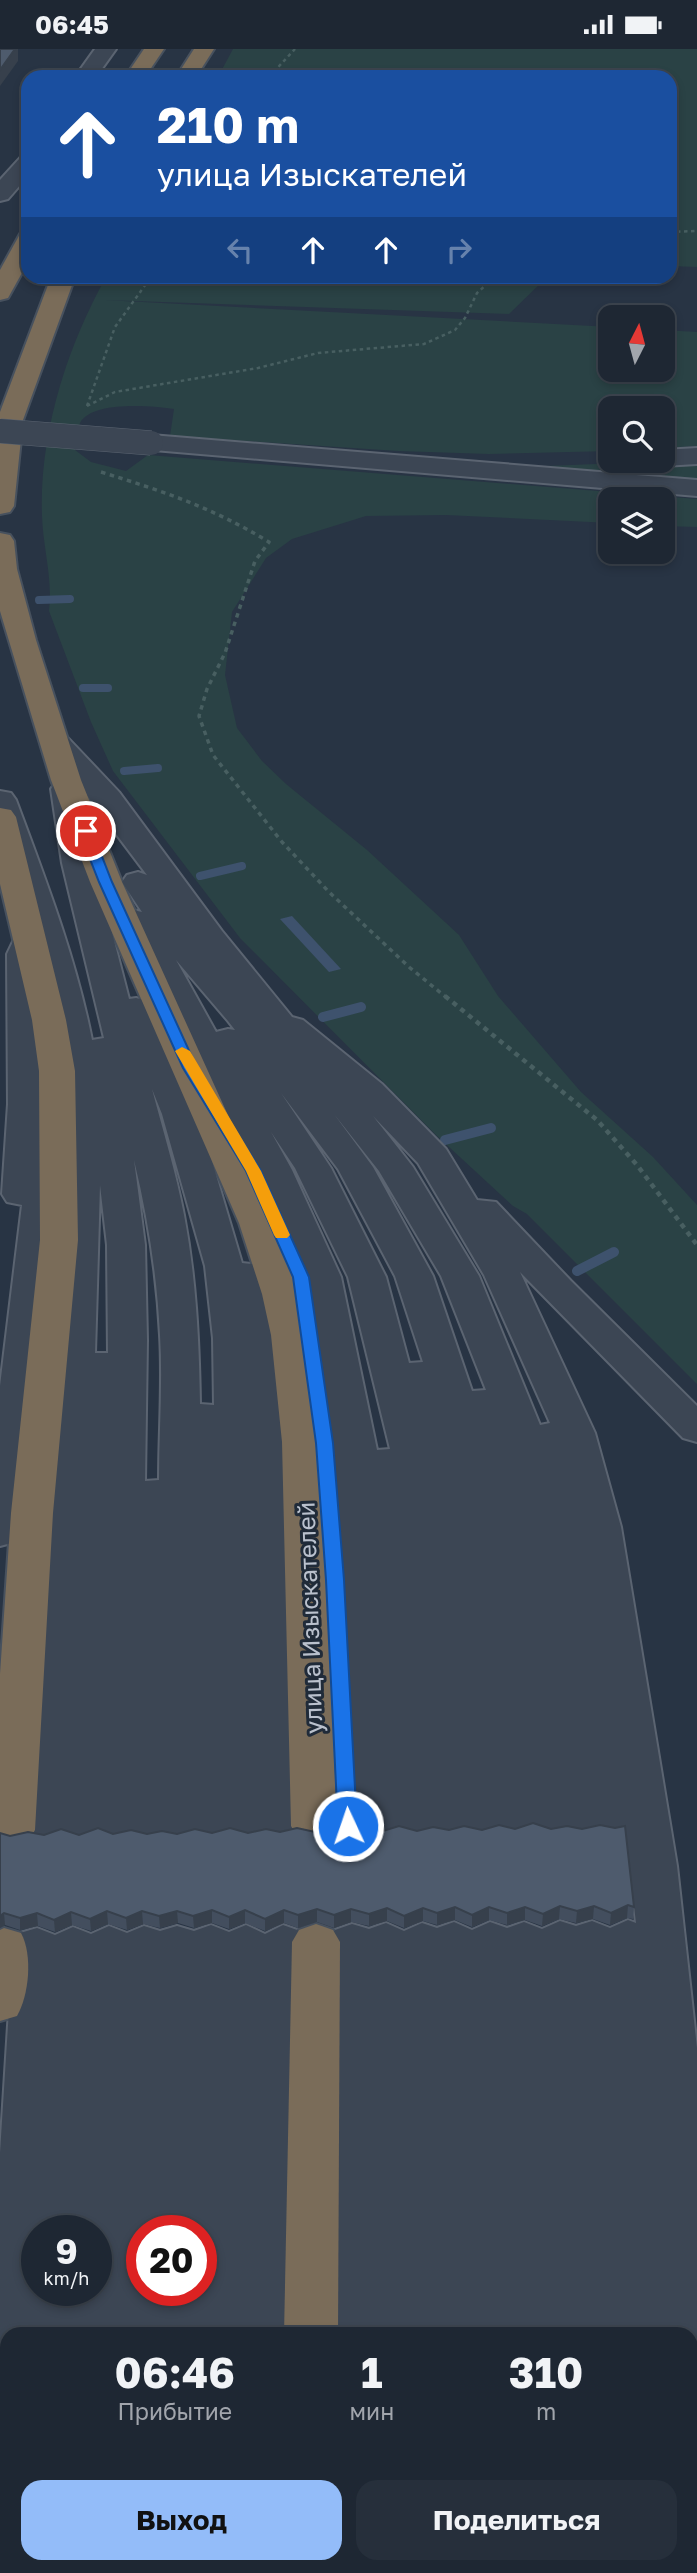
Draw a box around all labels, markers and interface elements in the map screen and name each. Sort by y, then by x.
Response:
text: 06:45 [35,9,109,40]
text: 210 m [157,95,299,154]
icon: ahead [42,98,133,189]
text: улица Изыскателей [157,155,467,193]
icon: left [221,231,259,269]
icon: ahead [294,231,332,269]
icon: ahead [367,231,405,269]
icon: right [440,231,478,269]
north arrow [598,305,676,381]
map controls [598,305,675,564]
button: search [598,396,675,473]
button: layers [598,487,675,564]
pin [56,801,116,861]
icon: arrive [67,812,105,850]
street label: улица Изыскателей [290,1501,328,1735]
position arrow [311,1789,385,1863]
speed limit sign: 20 [126,2215,217,2306]
text: 9 [55,2230,78,2272]
text: km/h [44,2267,89,2289]
text: 06:46 [115,2347,235,2397]
text: 1 [361,2347,383,2397]
text: 310 [509,2347,583,2397]
text: Прибытие [118,2397,232,2425]
text: мин [350,2397,394,2425]
text: m [536,2397,556,2425]
button: Выход [21,2480,342,2560]
button: Поделиться [356,2480,677,2560]

